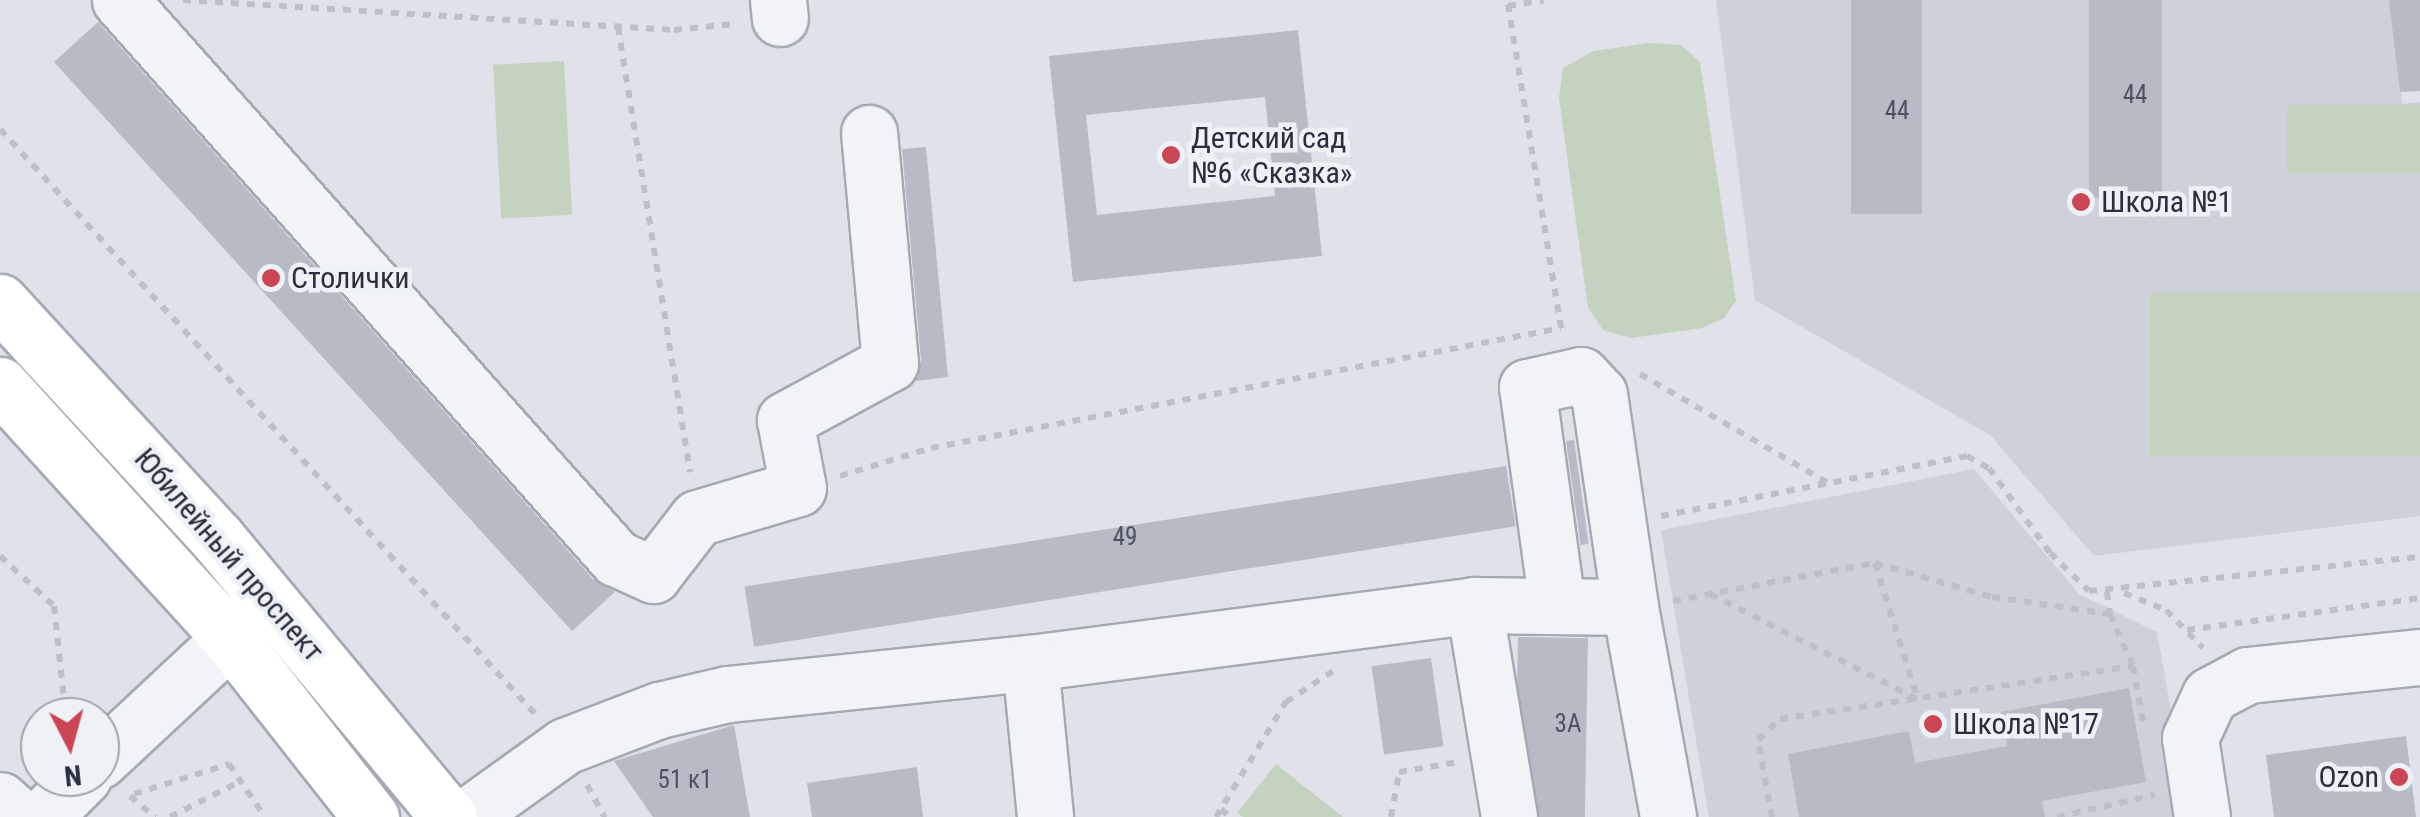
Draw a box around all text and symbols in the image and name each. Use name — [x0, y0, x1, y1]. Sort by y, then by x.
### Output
house number: 44 — [2123, 80, 2147, 110]
house number: 44 — [1885, 96, 1909, 126]
place label: Детский сад №6 «Сказка» — [1191, 120, 1352, 190]
marker: Детский сад №6 «Сказка» — [1160, 144, 1182, 166]
place label: Школа №1 — [2101, 184, 2232, 220]
marker: Школа №1 — [2070, 191, 2092, 213]
place label: Столички — [291, 260, 410, 296]
marker: Столички — [260, 267, 282, 289]
street label: Юбилейный проспект — [127, 441, 331, 669]
house number: 49 — [1113, 522, 1137, 552]
north arrow — [20, 697, 120, 797]
place label: Школа №17 — [1953, 706, 2099, 742]
house number: 3А — [1555, 709, 1581, 739]
marker: Школа №17 — [1922, 713, 1944, 735]
text: N — [63, 758, 83, 793]
place label: Ozon — [2318, 759, 2379, 795]
house number: 51 к1 — [658, 765, 712, 795]
marker: Ozon — [2388, 766, 2410, 788]

